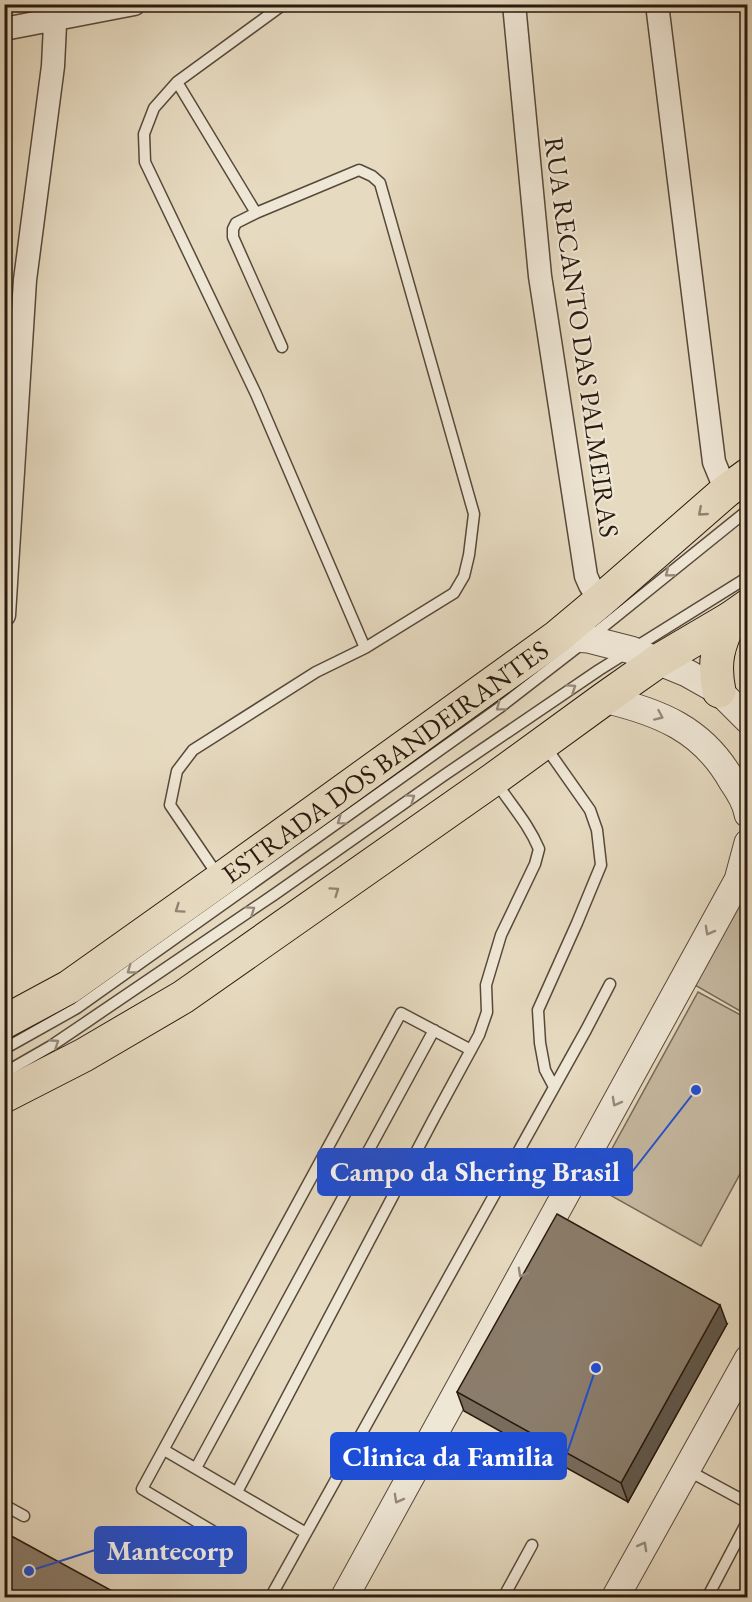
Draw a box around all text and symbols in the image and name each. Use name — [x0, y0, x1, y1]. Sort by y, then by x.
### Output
street label: RUA RECANTO DAS PALMEIRAS — [537, 135, 627, 539]
one-way arrow — [698, 505, 709, 516]
one-way arrow — [665, 565, 676, 576]
street label: ESTRADA DOS BANDEIRANTES — [214, 632, 555, 891]
one-way arrow — [565, 684, 576, 695]
one-way arrow — [496, 700, 507, 711]
one-way arrow — [653, 709, 664, 721]
one-way arrow — [404, 795, 415, 806]
one-way arrow — [337, 814, 348, 825]
one-way arrow — [328, 887, 339, 898]
one-way arrow — [175, 902, 186, 913]
one-way arrow — [245, 906, 256, 917]
one-way arrow — [705, 925, 717, 935]
one-way arrow — [126, 962, 137, 973]
one-way arrow — [48, 1039, 59, 1050]
one-way arrow — [612, 1096, 623, 1106]
callout: Campo da Shering Brasil — [318, 1149, 632, 1195]
text: Campo da Shering Brasil — [330, 1153, 620, 1189]
one-way arrow — [518, 1267, 529, 1277]
callout: Clinica da Familia — [331, 1433, 566, 1479]
text: Clinica da Familia — [343, 1438, 554, 1474]
one-way arrow — [394, 1493, 405, 1503]
callout: Mantecorp — [95, 1527, 246, 1573]
text: Mantecorp — [106, 1532, 234, 1568]
one-way arrow — [636, 1542, 647, 1552]

